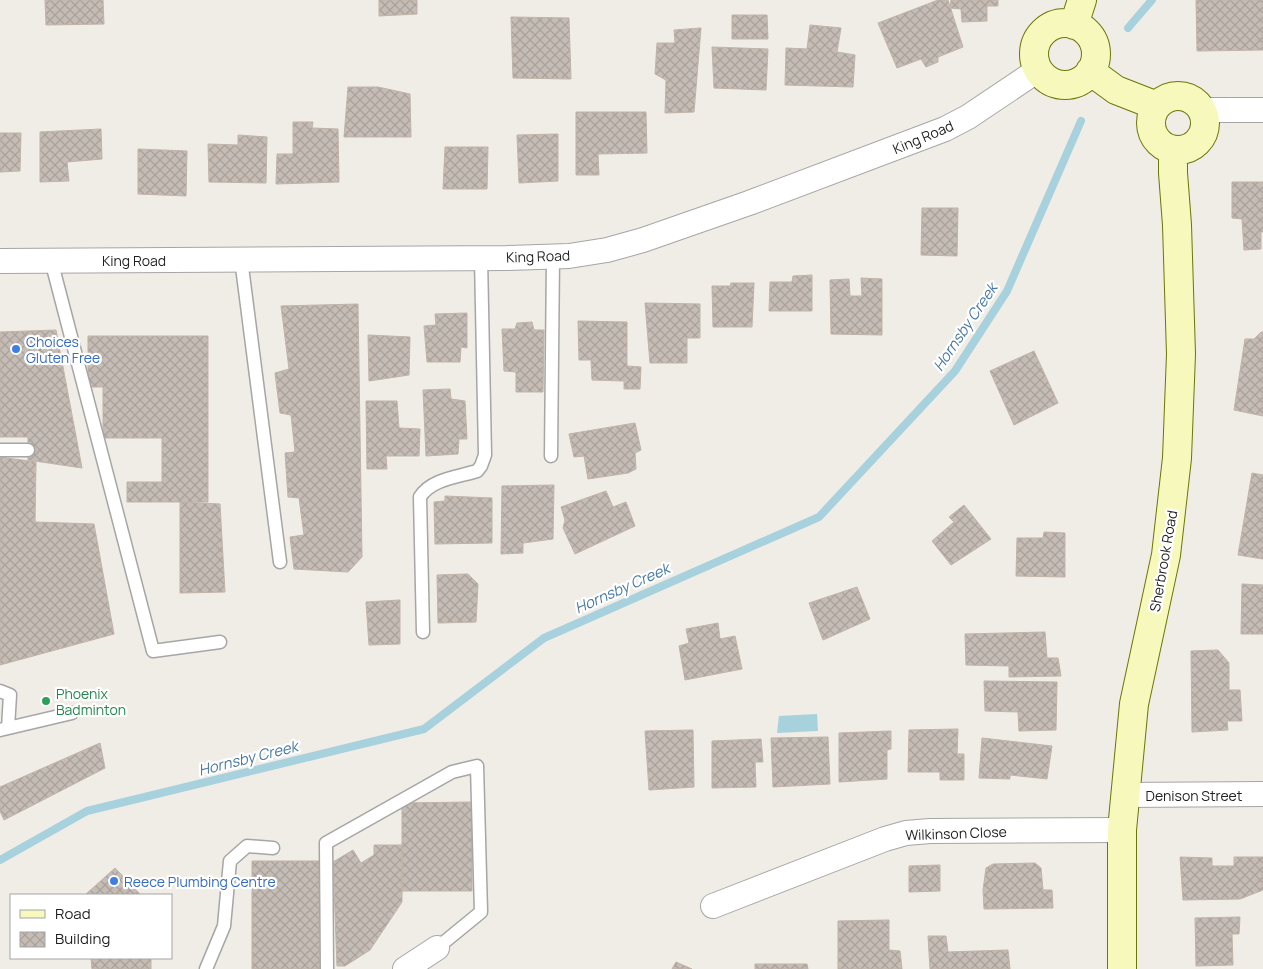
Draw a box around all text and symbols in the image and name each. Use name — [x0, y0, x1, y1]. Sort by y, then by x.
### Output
street label: King Road — [890, 116, 956, 158]
street label: King Road — [506, 245, 570, 267]
street label: King Road — [102, 251, 166, 270]
water label: Hornsby Creek — [928, 277, 1004, 375]
place label: Choices Gluten Free — [26, 332, 100, 367]
marker: Choices Gluten Free — [10, 343, 22, 355]
street label: Sherbrook Road — [1145, 509, 1181, 613]
water label: Hornsby Creek — [571, 557, 675, 618]
place label: Phoenix Badminton — [56, 684, 126, 719]
marker: Phoenix Badminton — [40, 695, 52, 707]
water label: Hornsby Creek — [196, 735, 302, 780]
street label: Denison Street — [1146, 786, 1243, 805]
street label: Wilkinson Close — [905, 822, 1007, 844]
place label: Reece Plumbing Centre — [124, 872, 276, 891]
marker: Reece Plumbing Centre — [108, 875, 120, 887]
legend — [10, 894, 172, 959]
text: Road — [55, 903, 91, 924]
text: Building — [55, 928, 110, 949]

